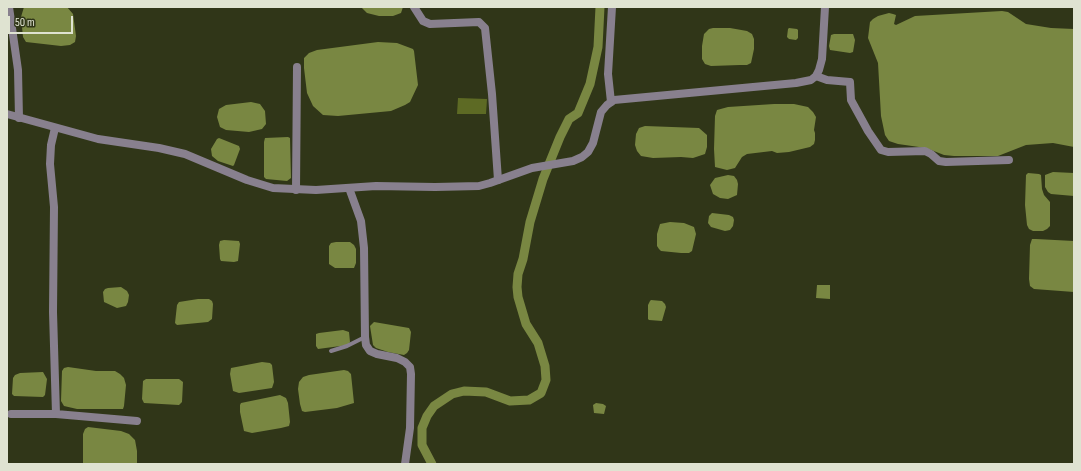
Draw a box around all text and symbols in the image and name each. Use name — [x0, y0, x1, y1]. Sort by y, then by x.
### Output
scale bar — [10, 8, 75, 34]
text: 50 m — [15, 15, 35, 30]

